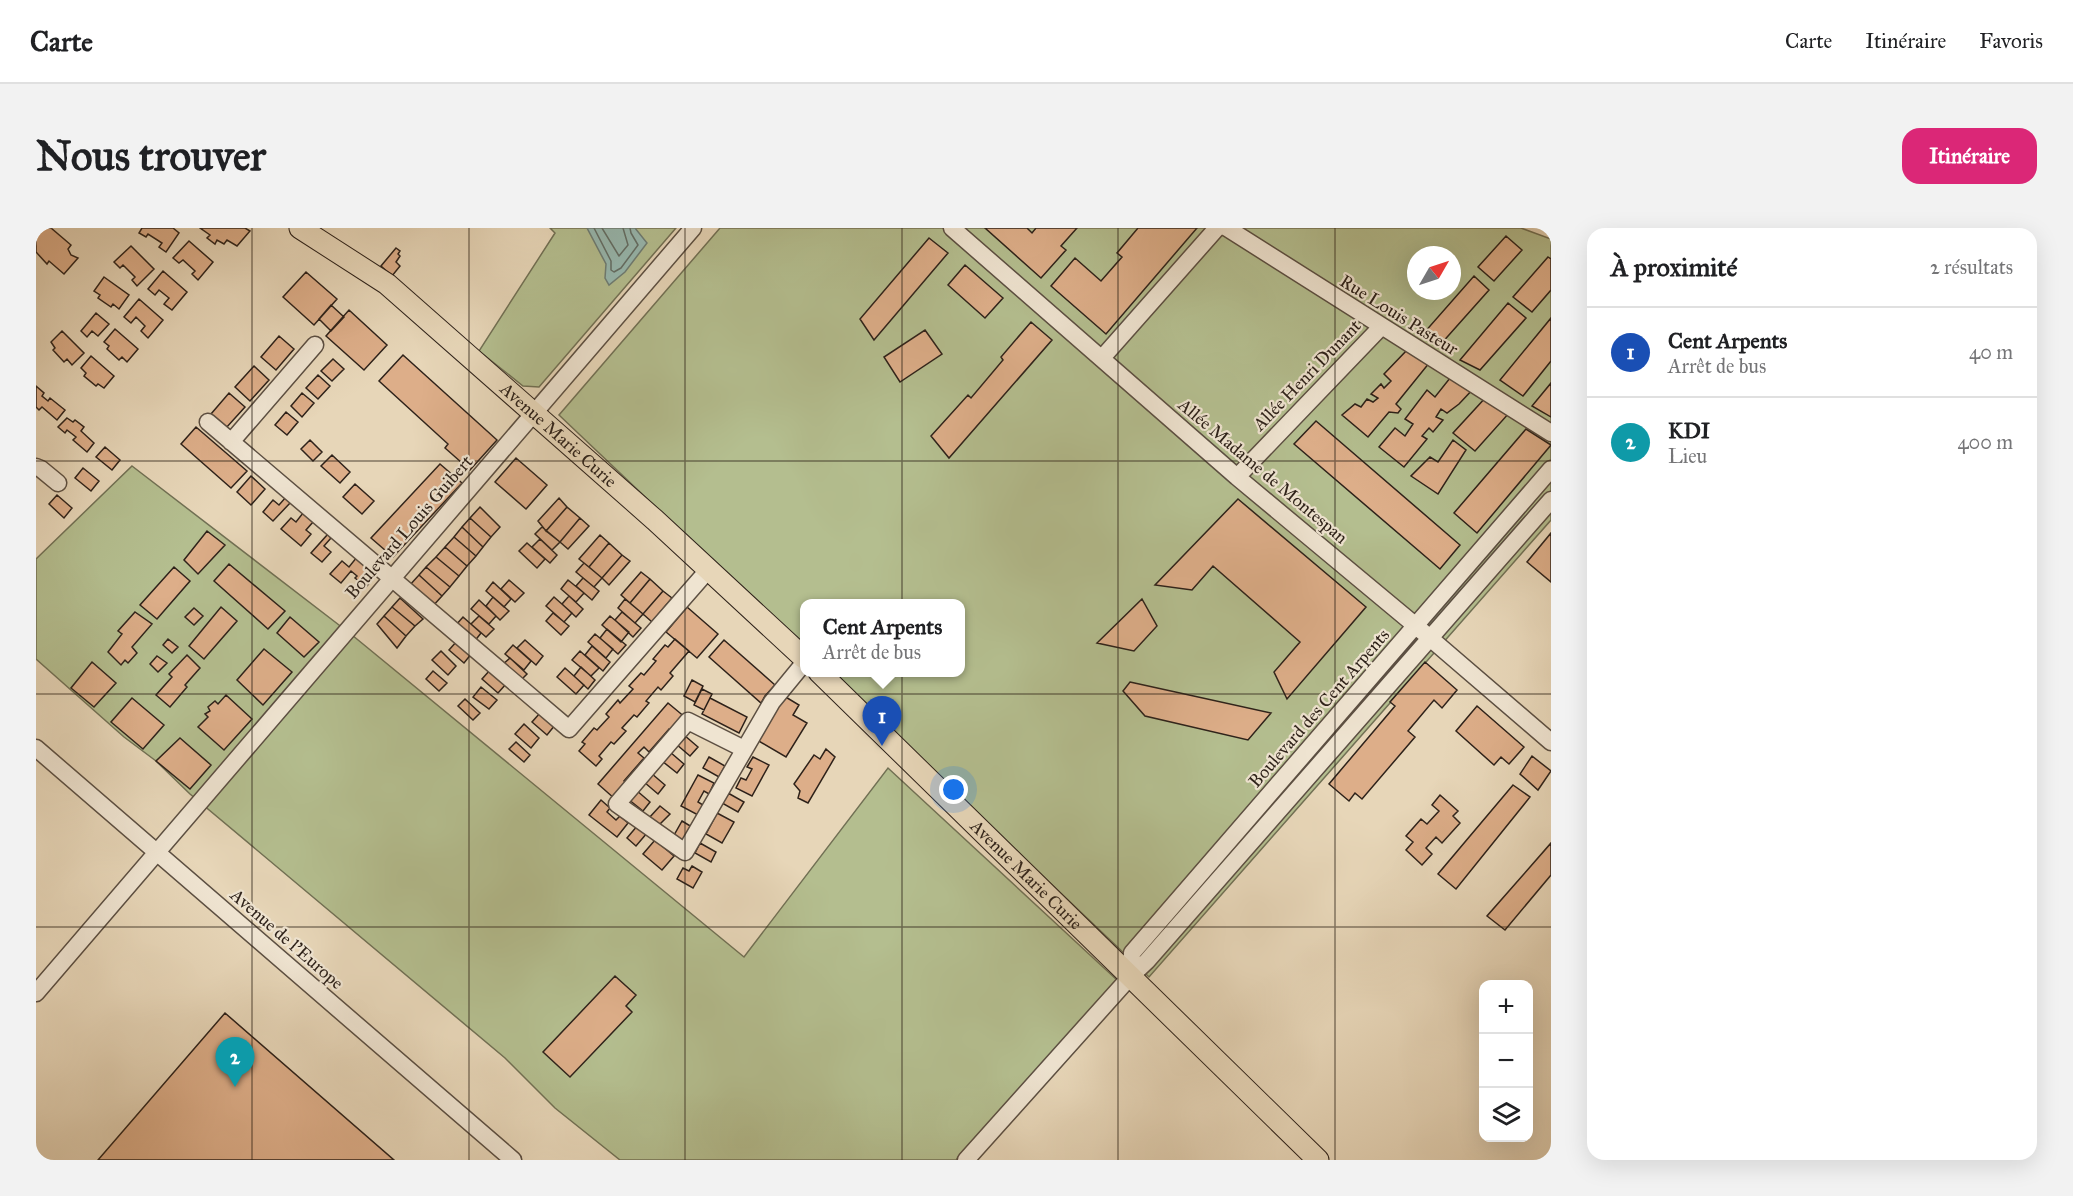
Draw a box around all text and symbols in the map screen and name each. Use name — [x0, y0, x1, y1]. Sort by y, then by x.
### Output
text: Carte — [30, 24, 93, 59]
text: Carte — [1785, 28, 1832, 54]
text: Itinéraire — [1865, 28, 1946, 54]
text: Favoris — [1979, 28, 2043, 54]
button: Itinéraire — [1902, 128, 2037, 184]
text: Nous trouver — [36, 130, 266, 182]
north arrow — [1407, 246, 1461, 300]
text: À proximité — [1611, 251, 1737, 283]
text: 2 résultats — [1930, 255, 2013, 279]
street label: Rue Louis Pasteur — [1336, 270, 1462, 360]
street label: Allée Henri Dunant — [1248, 314, 1366, 436]
text: Cent Arpents — [1668, 327, 1787, 354]
text: 1 — [1627, 340, 1634, 364]
text: 40 m — [1969, 340, 2013, 364]
text: Arrêt de bus — [1668, 354, 1766, 378]
street label: Avenue Marie Curie — [495, 377, 621, 492]
street label: Allée Madame de Montespan — [1173, 393, 1352, 548]
text: KDI — [1668, 417, 1710, 444]
text: 2 — [1626, 430, 1635, 454]
text: 400 m — [1957, 430, 2013, 454]
text: Lieu — [1668, 444, 1707, 468]
street label: Boulevard Louis Guibert — [341, 450, 478, 603]
popup — [800, 599, 965, 677]
text: Cent Arpents — [823, 613, 942, 640]
street label: Boulevard des Cent Arpents — [1244, 624, 1394, 792]
text: Arrêt de bus — [823, 640, 921, 664]
pin: 1 — [862, 696, 902, 746]
your location — [939, 775, 968, 804]
street label: Avenue Marie Curie — [965, 814, 1087, 934]
street label: Avenue de l'Europe — [225, 883, 348, 994]
map controls — [1479, 980, 1533, 1142]
button: + — [1479, 980, 1533, 1034]
button: − — [1479, 1034, 1533, 1088]
pin: 2 — [216, 1038, 254, 1087]
button: layers — [1479, 1088, 1533, 1142]

